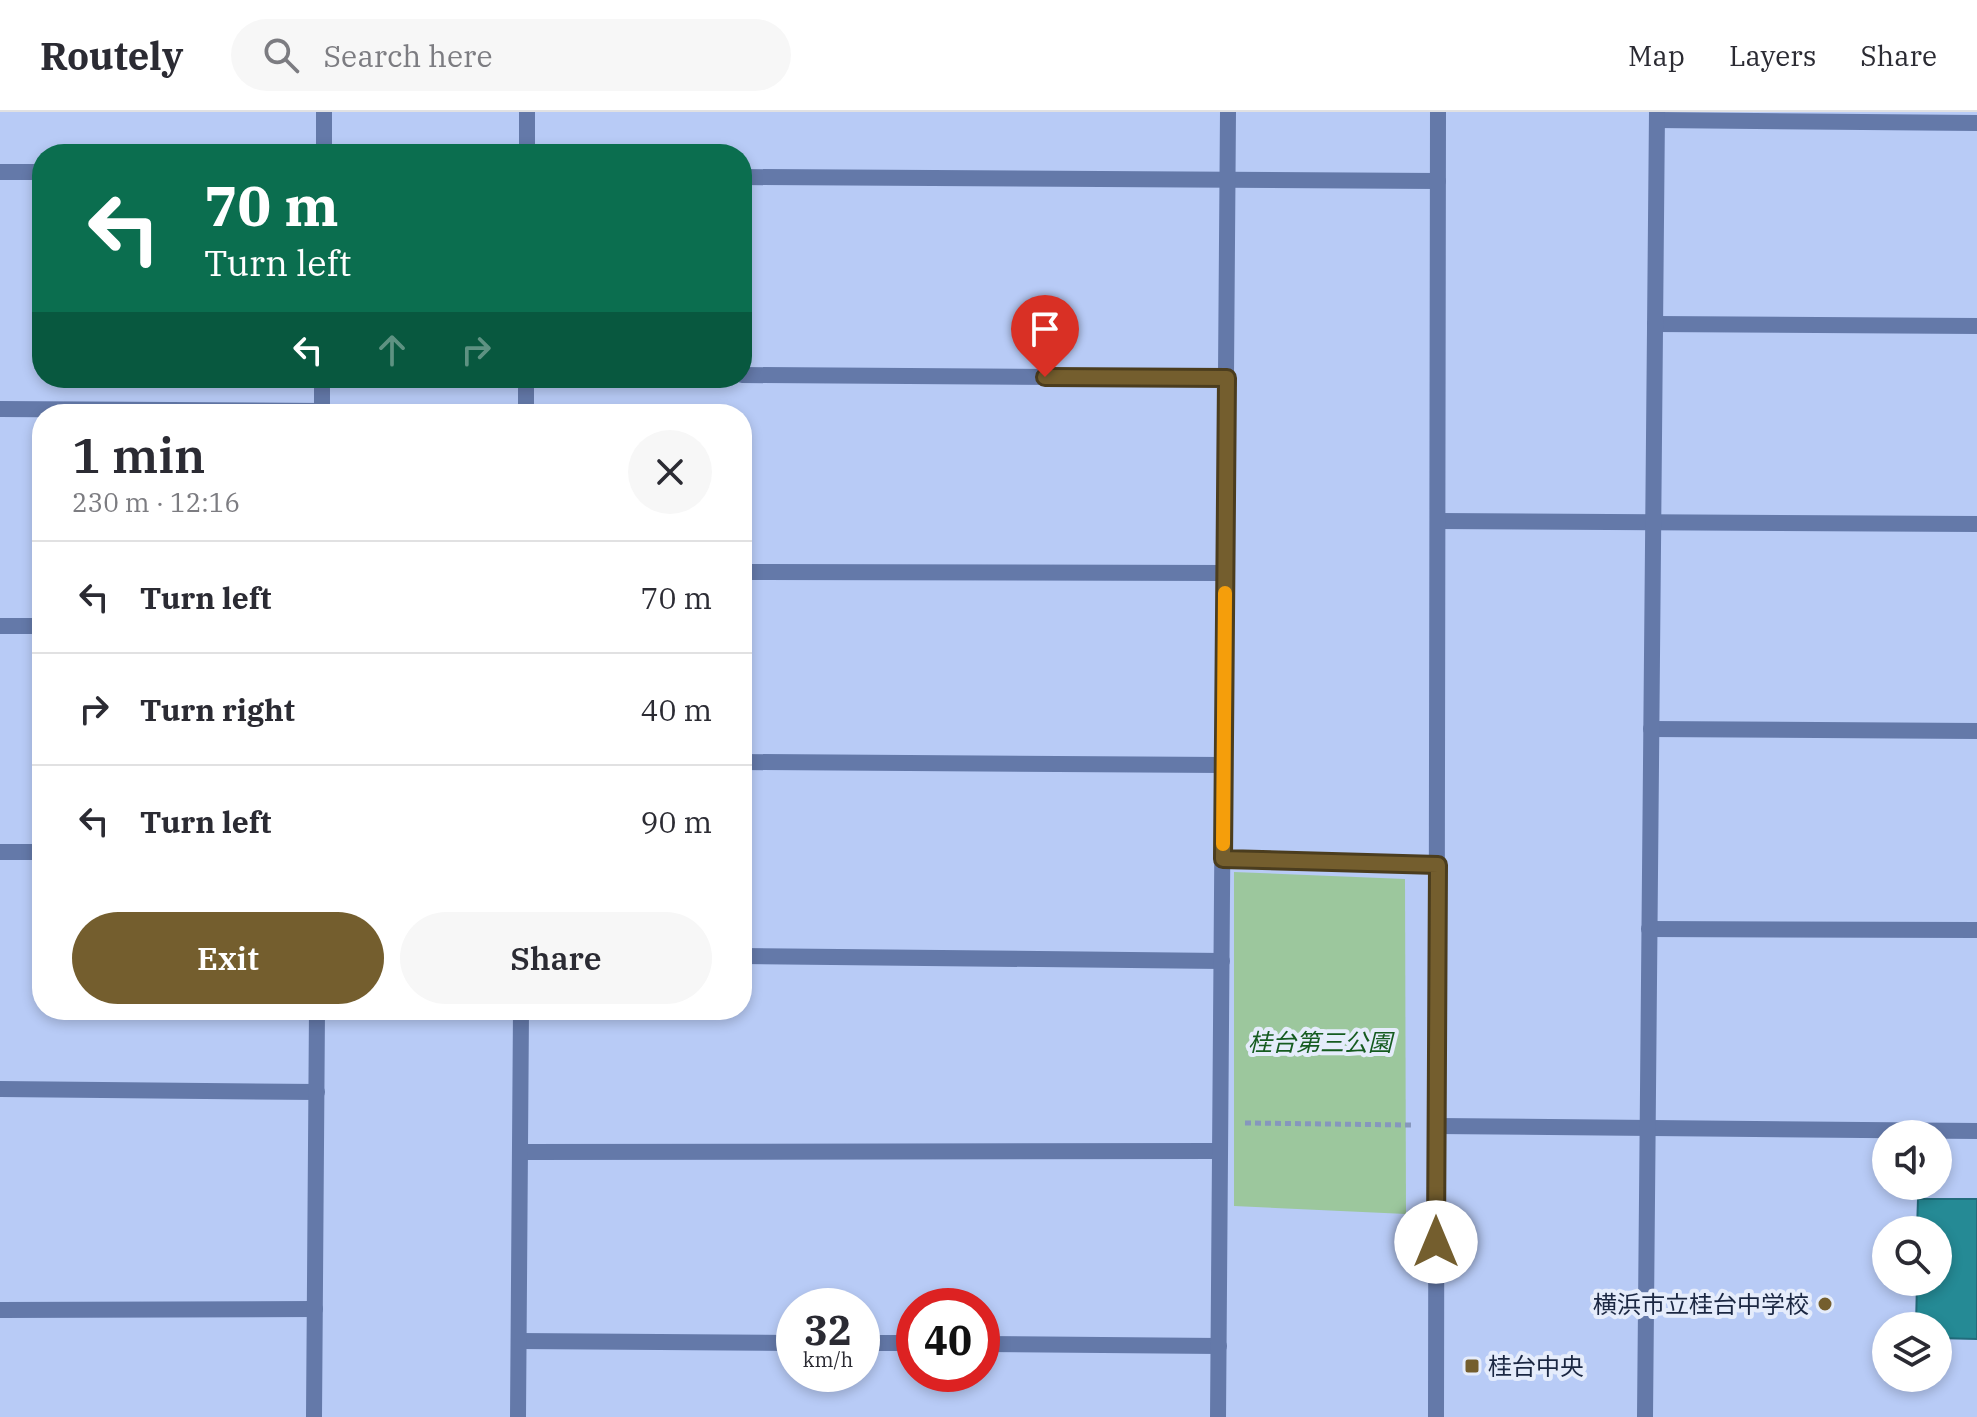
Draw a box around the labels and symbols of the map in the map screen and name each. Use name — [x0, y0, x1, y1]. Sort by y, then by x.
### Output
pin — [1011, 295, 1079, 377]
park label: 桂台第三公園 — [1248, 1026, 1395, 1058]
position arrow — [1394, 1200, 1478, 1284]
speed limit sign: 40 — [896, 1288, 1000, 1392]
place label: 横浜市立桂台中学校 — [1593, 1288, 1809, 1320]
marker: 横浜市立桂台中学校 — [1816, 1295, 1834, 1313]
place label: 桂台中央 — [1488, 1350, 1584, 1382]
marker: 桂台中央 — [1463, 1357, 1481, 1375]

